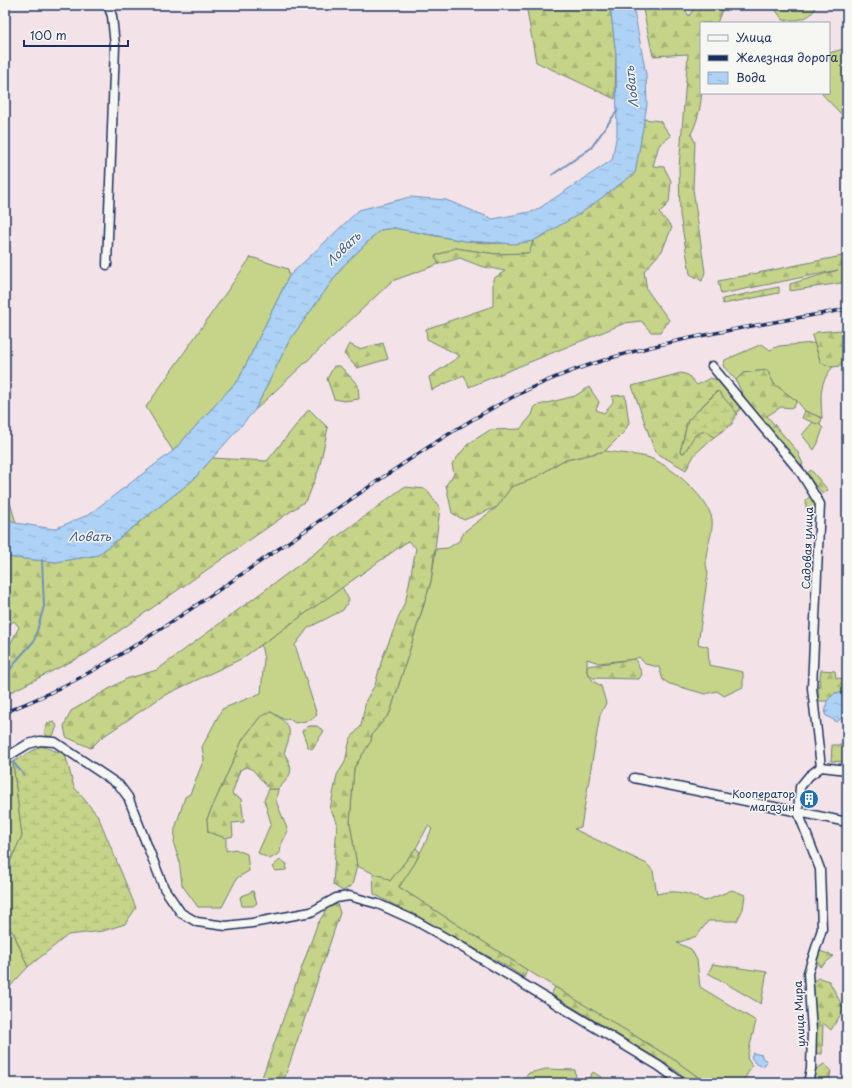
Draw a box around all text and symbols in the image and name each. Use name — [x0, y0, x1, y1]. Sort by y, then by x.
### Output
scale bar — [24, 22, 128, 48]
legend — [700, 22, 830, 94]
text: 100 m — [30, 26, 67, 44]
text: Улица — [736, 28, 772, 46]
text: Железная дорога — [736, 48, 839, 66]
water label: Ловать — [620, 64, 642, 109]
text: Вода — [736, 68, 766, 86]
water label: Ловать — [322, 226, 365, 269]
street label: Садовая улица — [797, 506, 817, 590]
water label: Ловать — [69, 527, 112, 545]
place label: Кооператор магазин — [732, 785, 795, 815]
building icon: Кооператор магазин — [798, 788, 820, 810]
street label: улица Мира — [789, 980, 809, 1048]

